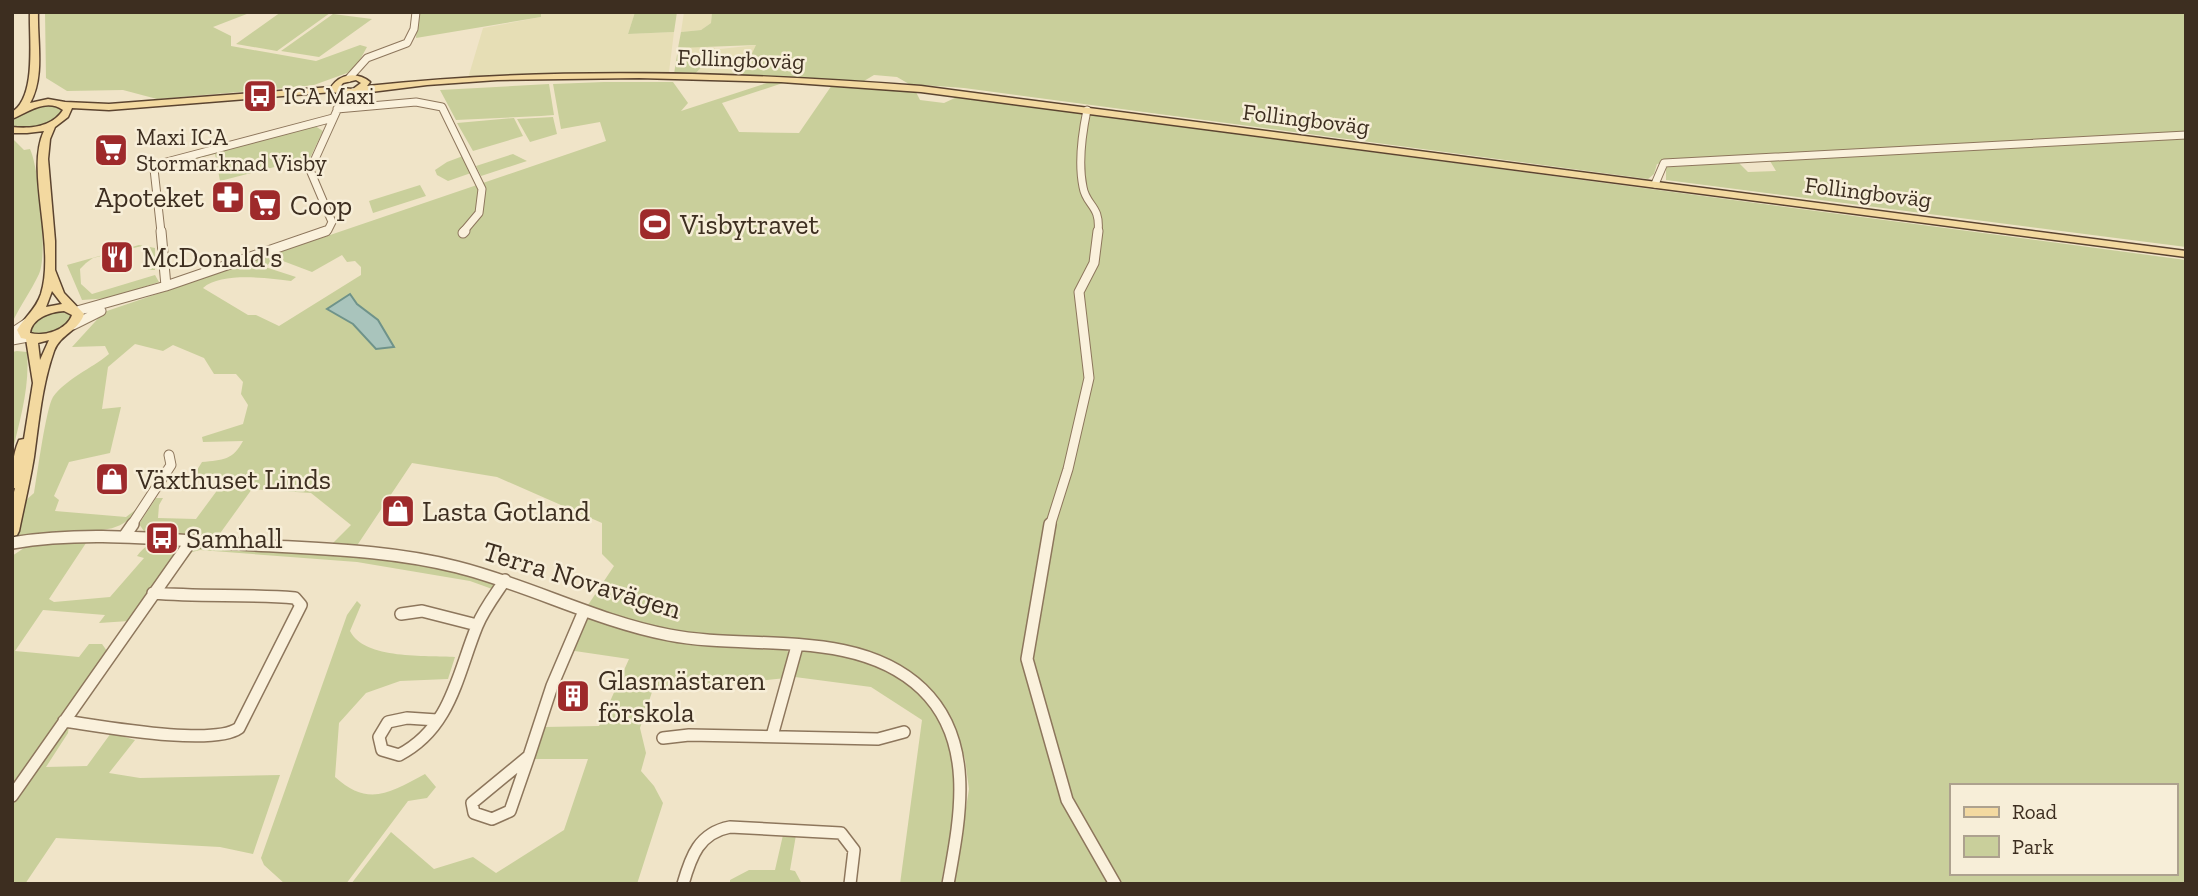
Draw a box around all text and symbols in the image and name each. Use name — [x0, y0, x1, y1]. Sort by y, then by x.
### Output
street label: Follingboväg — [677, 43, 806, 75]
bus stop icon: ICA Maxi — [241, 77, 279, 115]
place label: ICA Maxi — [284, 82, 375, 110]
street label: Follingboväg — [1241, 97, 1372, 141]
place label: Maxi ICA Stormarknad Visby — [136, 123, 327, 177]
supermarket icon: Maxi ICA Stormarknad Visby — [92, 131, 130, 169]
street label: Follingboväg — [1803, 170, 1934, 214]
pharmacy icon: Apoteket — [209, 178, 247, 216]
place label: Apoteket — [95, 181, 205, 214]
supermarket icon: Coop — [246, 186, 284, 224]
place label: Coop — [290, 189, 352, 222]
sports icon: Visbytravet — [636, 205, 674, 243]
place label: Visbytravet — [679, 208, 819, 241]
restaurant icon: McDonald's — [98, 238, 136, 276]
place label: McDonald's — [142, 241, 282, 274]
shop icon: Växthuset Linds — [93, 460, 131, 498]
place label: Växthuset Linds — [135, 463, 331, 496]
shop icon: Lasta Gotland — [379, 492, 417, 530]
place label: Lasta Gotland — [422, 495, 590, 528]
bus stop icon: Samhall — [143, 519, 181, 557]
place label: Samhall — [186, 522, 283, 555]
street label: Terra Novavägen — [479, 534, 685, 626]
place label: Glasmästaren förskola — [598, 664, 765, 729]
building icon: Glasmästaren förskola — [554, 677, 592, 715]
legend — [1950, 784, 2177, 875]
text: Road — [2012, 799, 2058, 824]
text: Park — [2012, 834, 2054, 859]

